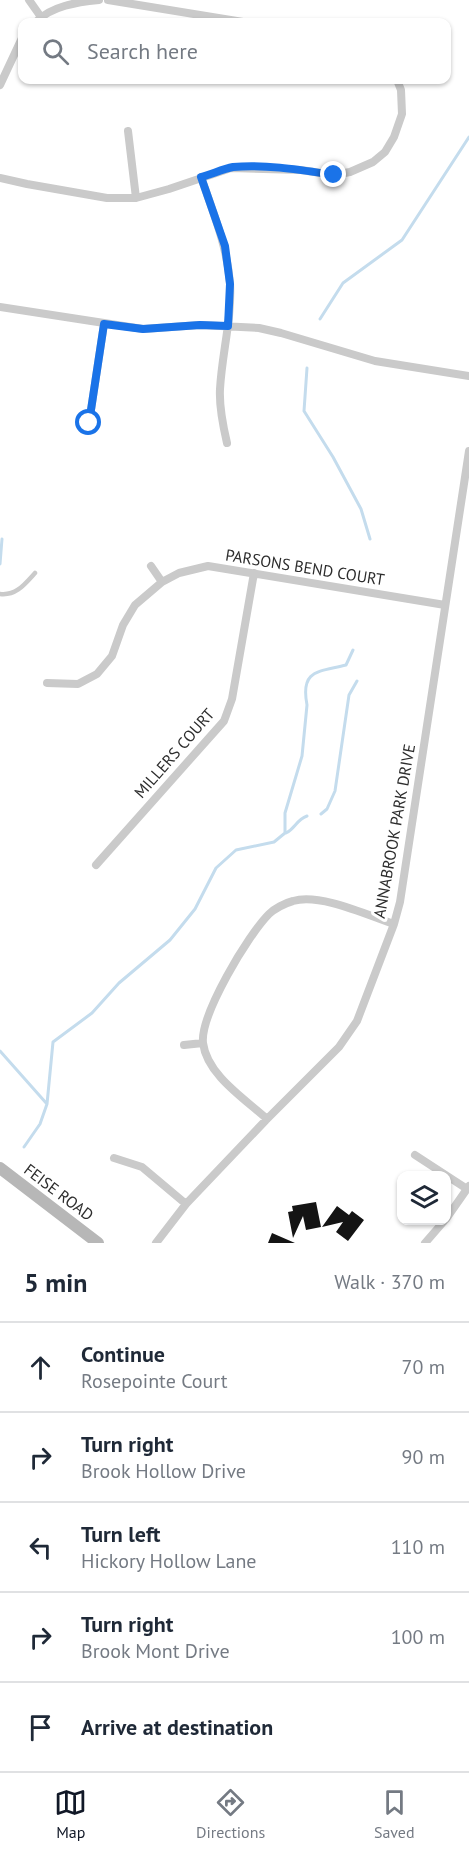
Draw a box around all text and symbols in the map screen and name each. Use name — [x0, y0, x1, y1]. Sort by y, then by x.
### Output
search box — [18, 18, 451, 84]
icon: search — [39, 35, 72, 68]
text: Search here — [87, 37, 198, 65]
route end — [320, 161, 346, 187]
route start — [75, 409, 101, 435]
street label: PARSONS BEND COURT — [224, 545, 386, 589]
street label: MILLERS COURT — [130, 704, 218, 802]
street label: ANNABROOK PARK DRIVE — [369, 742, 419, 920]
street label: FEISE ROAD — [20, 1159, 98, 1225]
map controls — [397, 1171, 451, 1225]
button: layers — [397, 1171, 451, 1225]
text: 5 min — [24, 1266, 87, 1299]
text: Walk · 370 m — [334, 1269, 445, 1295]
text: Continue — [81, 1340, 165, 1368]
icon: ahead — [24, 1351, 57, 1384]
text: 70 m — [402, 1354, 445, 1380]
text: Rosepointe Court — [81, 1368, 228, 1394]
text: Turn right — [81, 1430, 173, 1458]
icon: right — [24, 1441, 57, 1474]
text: 90 m — [402, 1444, 445, 1470]
text: Brook Hollow Drive — [81, 1458, 246, 1484]
text: Turn left — [81, 1520, 161, 1548]
icon: left — [24, 1531, 57, 1564]
text: 110 m — [391, 1534, 445, 1560]
text: Hickory Hollow Lane — [81, 1548, 256, 1574]
text: Turn right — [81, 1610, 173, 1638]
icon: right — [24, 1621, 57, 1654]
text: 100 m — [391, 1624, 445, 1650]
text: Brook Mont Drive — [81, 1638, 230, 1664]
icon: arrive — [24, 1711, 57, 1744]
text: Arrive at destination — [81, 1713, 273, 1741]
tab: Map — [54, 1786, 87, 1842]
tab: Directions — [196, 1786, 265, 1842]
tab: Saved — [374, 1786, 415, 1842]

